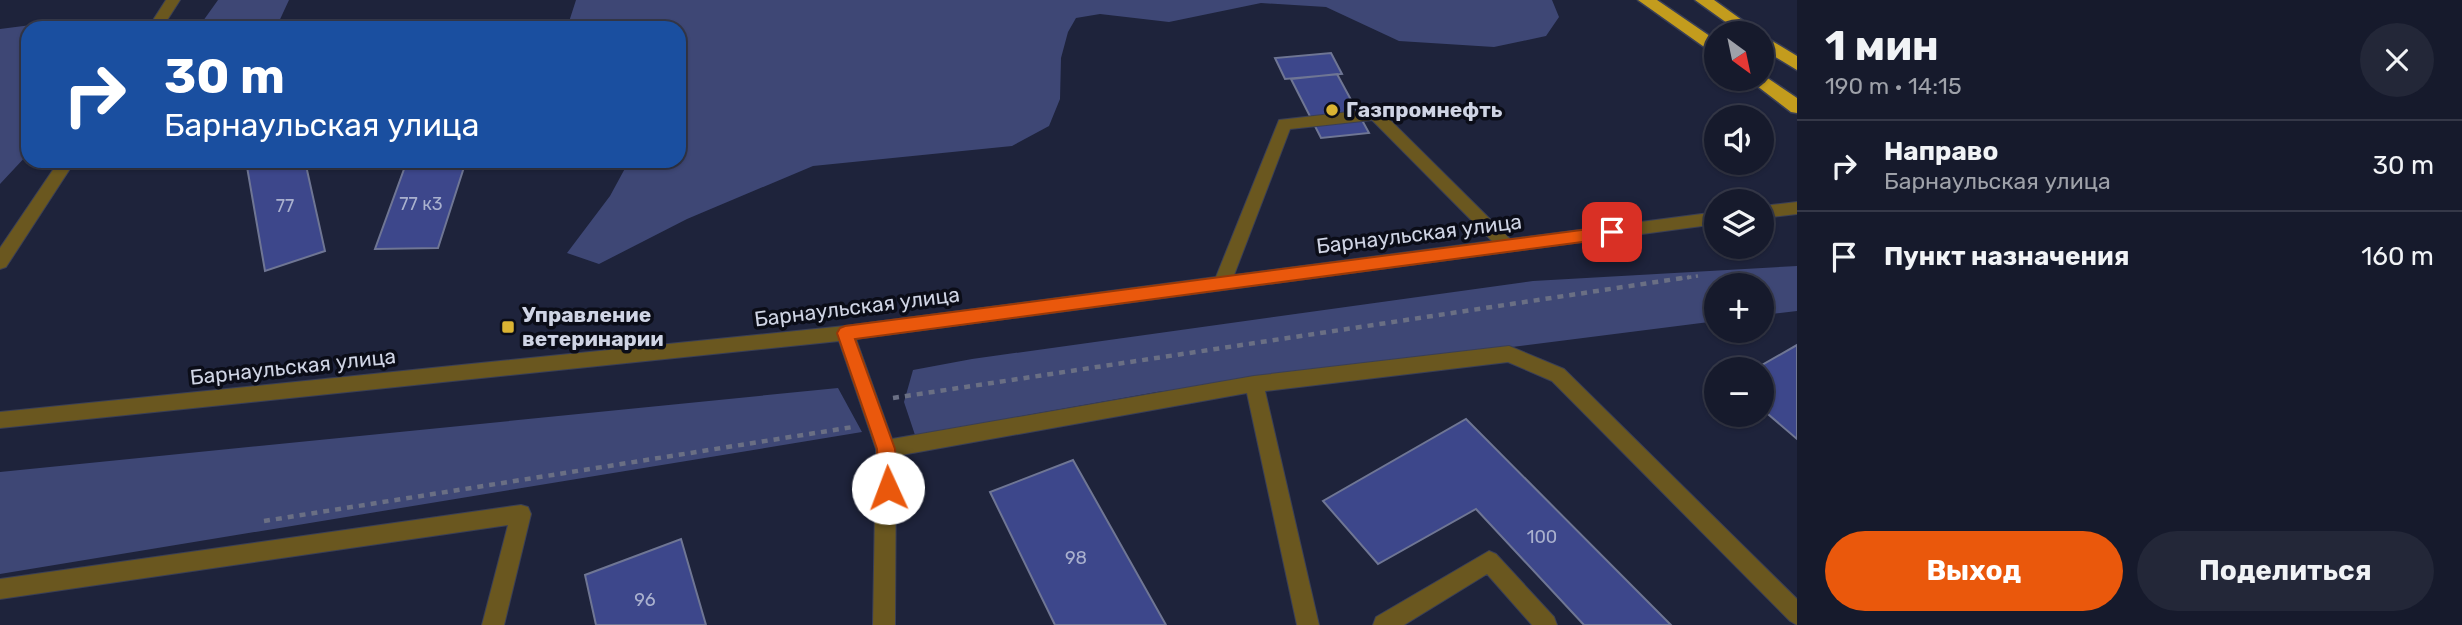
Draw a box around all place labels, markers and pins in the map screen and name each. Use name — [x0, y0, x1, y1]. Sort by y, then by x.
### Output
place label: Газпромнефть — [1346, 97, 1503, 122]
marker: Газпромнефть — [1324, 102, 1340, 118]
pin — [1582, 202, 1642, 262]
place label: Управление ветеринарии — [522, 302, 664, 351]
marker: Управление ветеринарии — [500, 319, 516, 335]

